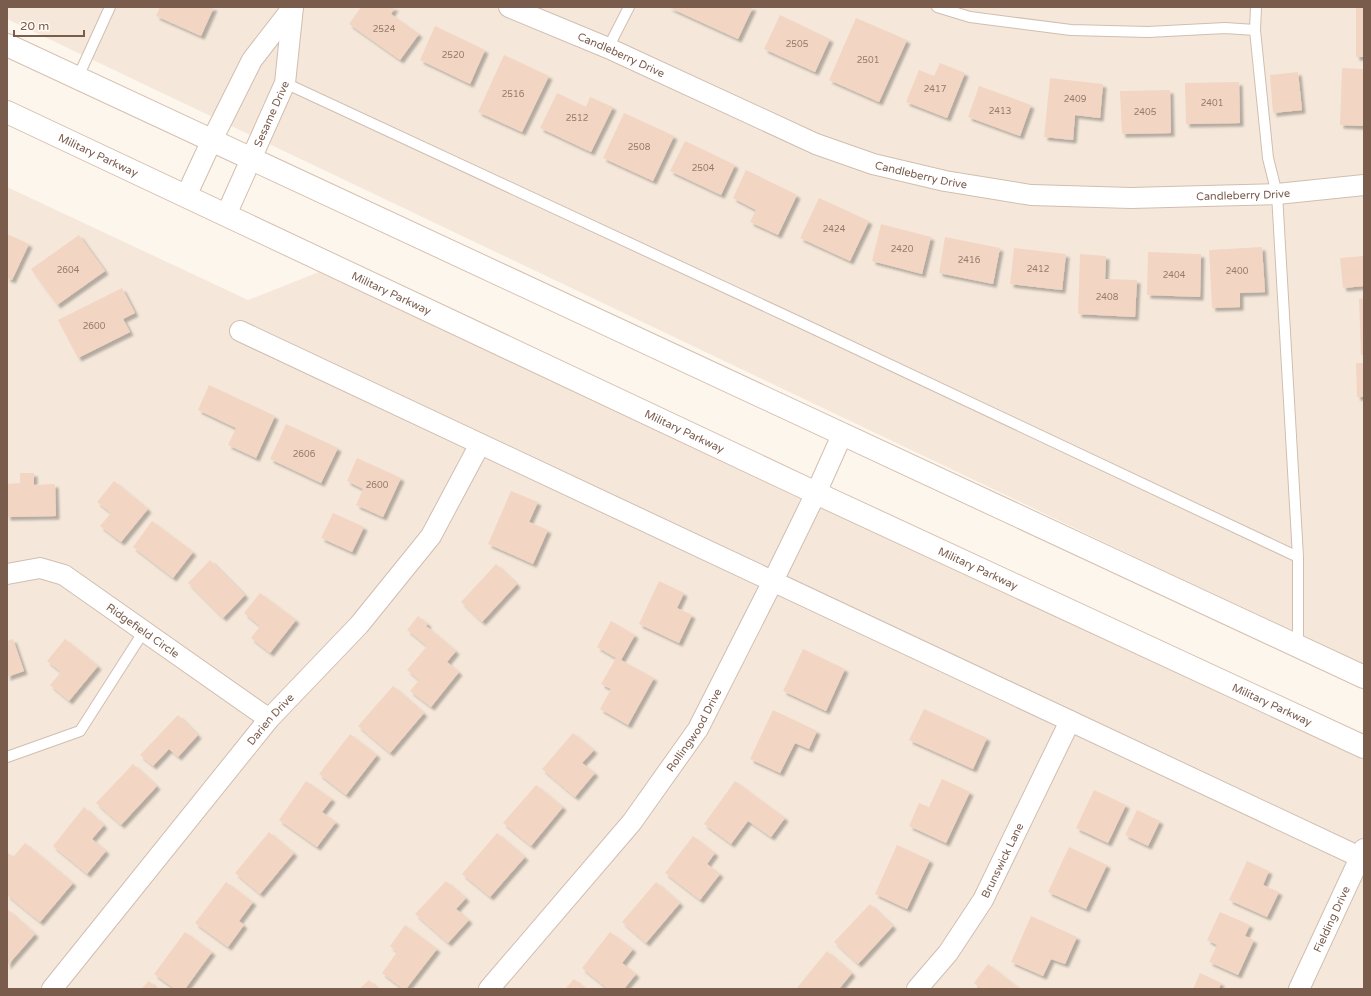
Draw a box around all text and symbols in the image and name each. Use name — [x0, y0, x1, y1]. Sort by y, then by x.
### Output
scale bar — [14, 12, 84, 38]
text: 20 m — [20, 19, 49, 33]
house number: 2524 — [373, 24, 396, 35]
street label: Candleberry Drive — [576, 30, 667, 80]
house number: 2505 — [786, 39, 809, 50]
house number: 2520 — [442, 50, 465, 61]
house number: 2501 — [857, 55, 879, 66]
street label: Sesame Drive — [251, 79, 292, 149]
house number: 2417 — [924, 84, 947, 95]
house number: 2516 — [502, 89, 525, 100]
house number: 2409 — [1064, 94, 1087, 105]
house number: 2401 — [1201, 98, 1223, 109]
house number: 2413 — [989, 106, 1011, 117]
house number: 2405 — [1134, 107, 1157, 118]
house number: 2512 — [566, 113, 588, 124]
street label: Military Parkway — [56, 131, 140, 180]
house number: 2508 — [628, 142, 651, 153]
street label: Candleberry Drive — [874, 159, 968, 192]
house number: 2504 — [692, 163, 715, 174]
street label: Candleberry Drive — [1196, 187, 1291, 203]
house number: 2424 — [823, 224, 846, 235]
house number: 2420 — [891, 244, 914, 255]
house number: 2416 — [958, 255, 981, 266]
house number: 2412 — [1027, 264, 1049, 275]
house number: 2604 — [57, 265, 80, 276]
house number: 2400 — [1226, 266, 1249, 277]
street label: Military Parkway — [349, 269, 433, 318]
house number: 2404 — [1163, 270, 1186, 281]
house number: 2408 — [1096, 292, 1119, 303]
house number: 2600 — [83, 321, 106, 332]
street label: Military Parkway — [643, 407, 726, 456]
house number: 2606 — [293, 449, 316, 460]
house number: 2600 — [366, 480, 389, 491]
street label: Military Parkway — [936, 545, 1020, 593]
street label: Ridgefield Circle — [104, 601, 182, 661]
street label: Military Parkway — [1230, 681, 1314, 729]
street label: Rollingwood Drive — [664, 686, 725, 774]
street label: Darien Drive — [245, 691, 297, 748]
street label: Brunswick Lane — [979, 821, 1026, 900]
street label: Fielding Drive — [1311, 884, 1353, 955]

